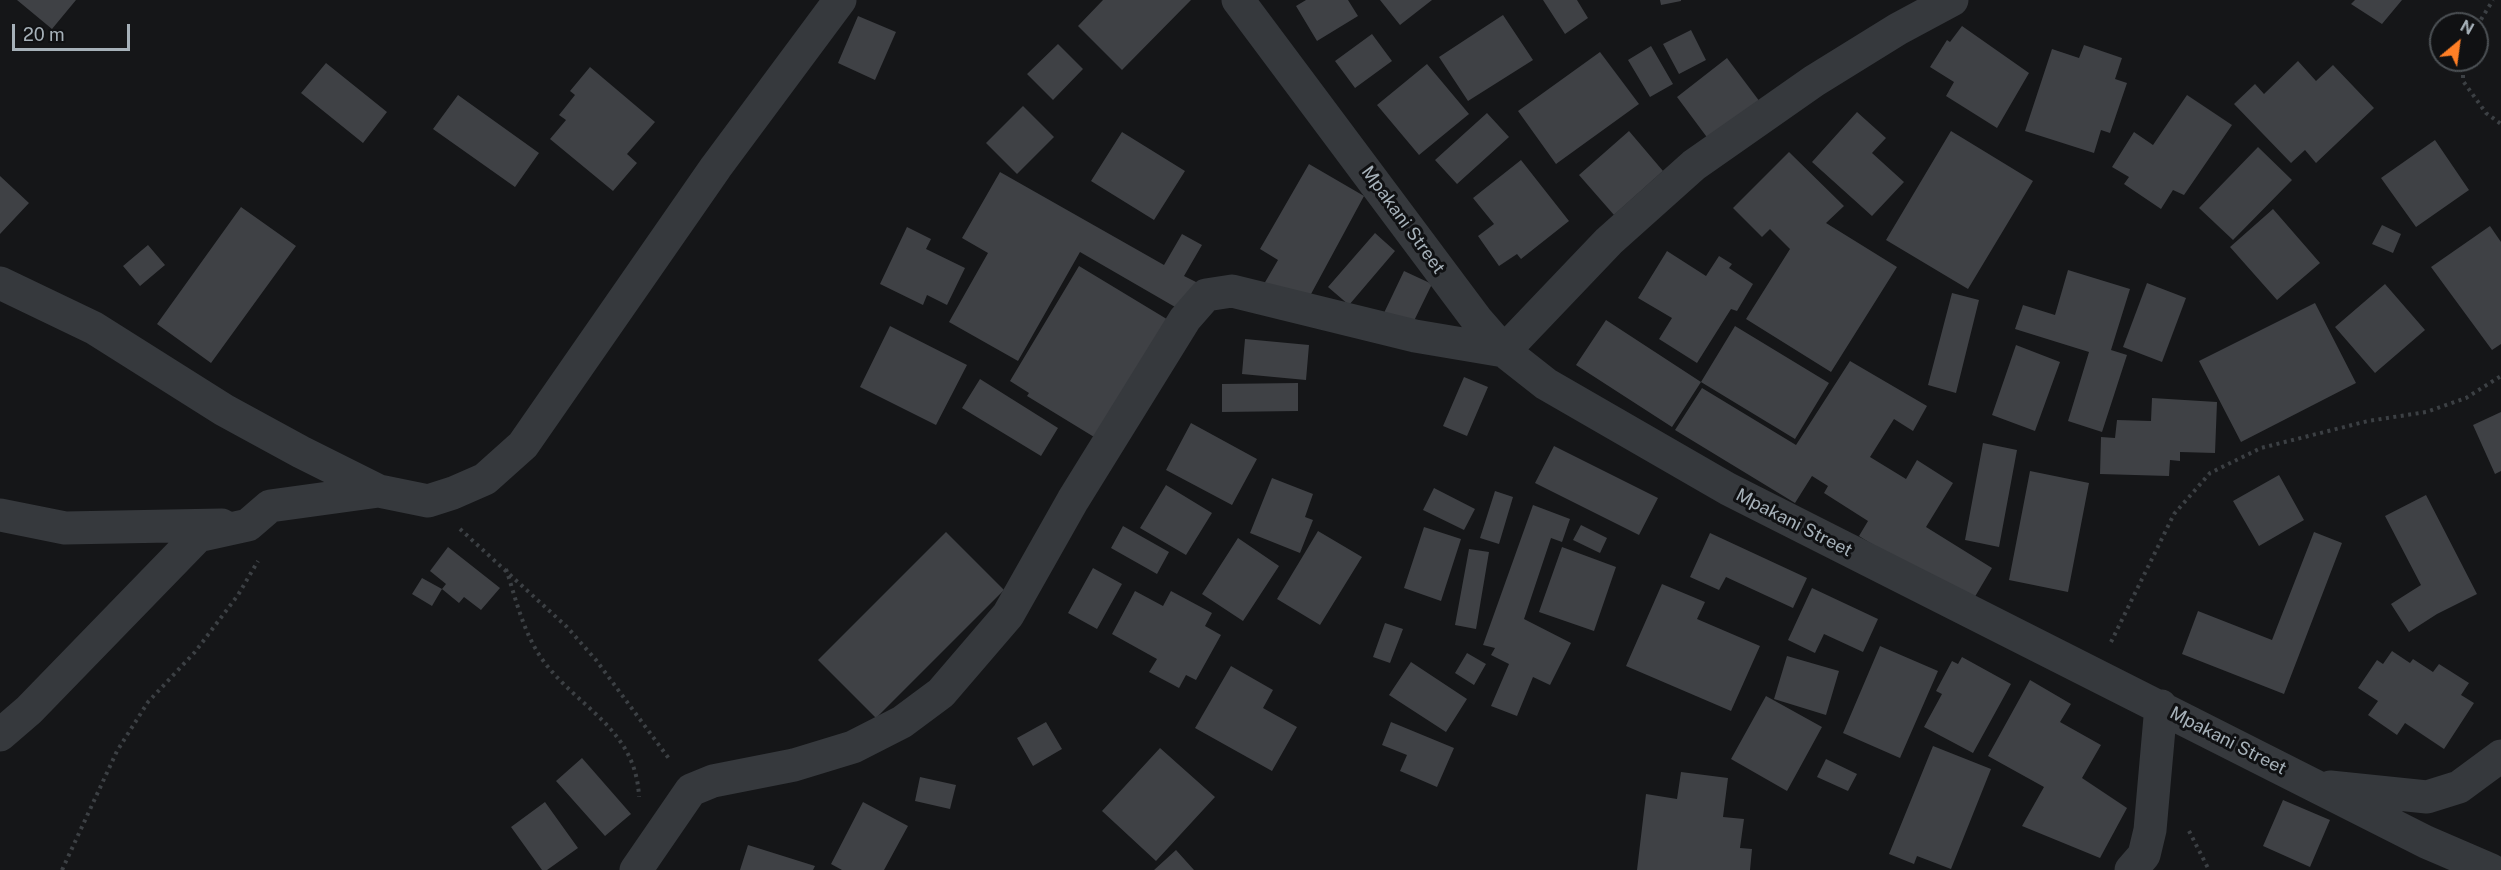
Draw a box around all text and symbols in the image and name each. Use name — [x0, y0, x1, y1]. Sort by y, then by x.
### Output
scale bar — [15, 12, 134, 50]
north arrow — [2429, 12, 2489, 72]
text: N — [2457, 16, 2477, 39]
text: 20 m — [23, 24, 65, 45]
street label: Mpakani Street — [1357, 162, 1449, 278]
street label: Mpakani Street — [1732, 484, 1856, 562]
street label: Mpakani Street — [2166, 702, 2290, 780]

